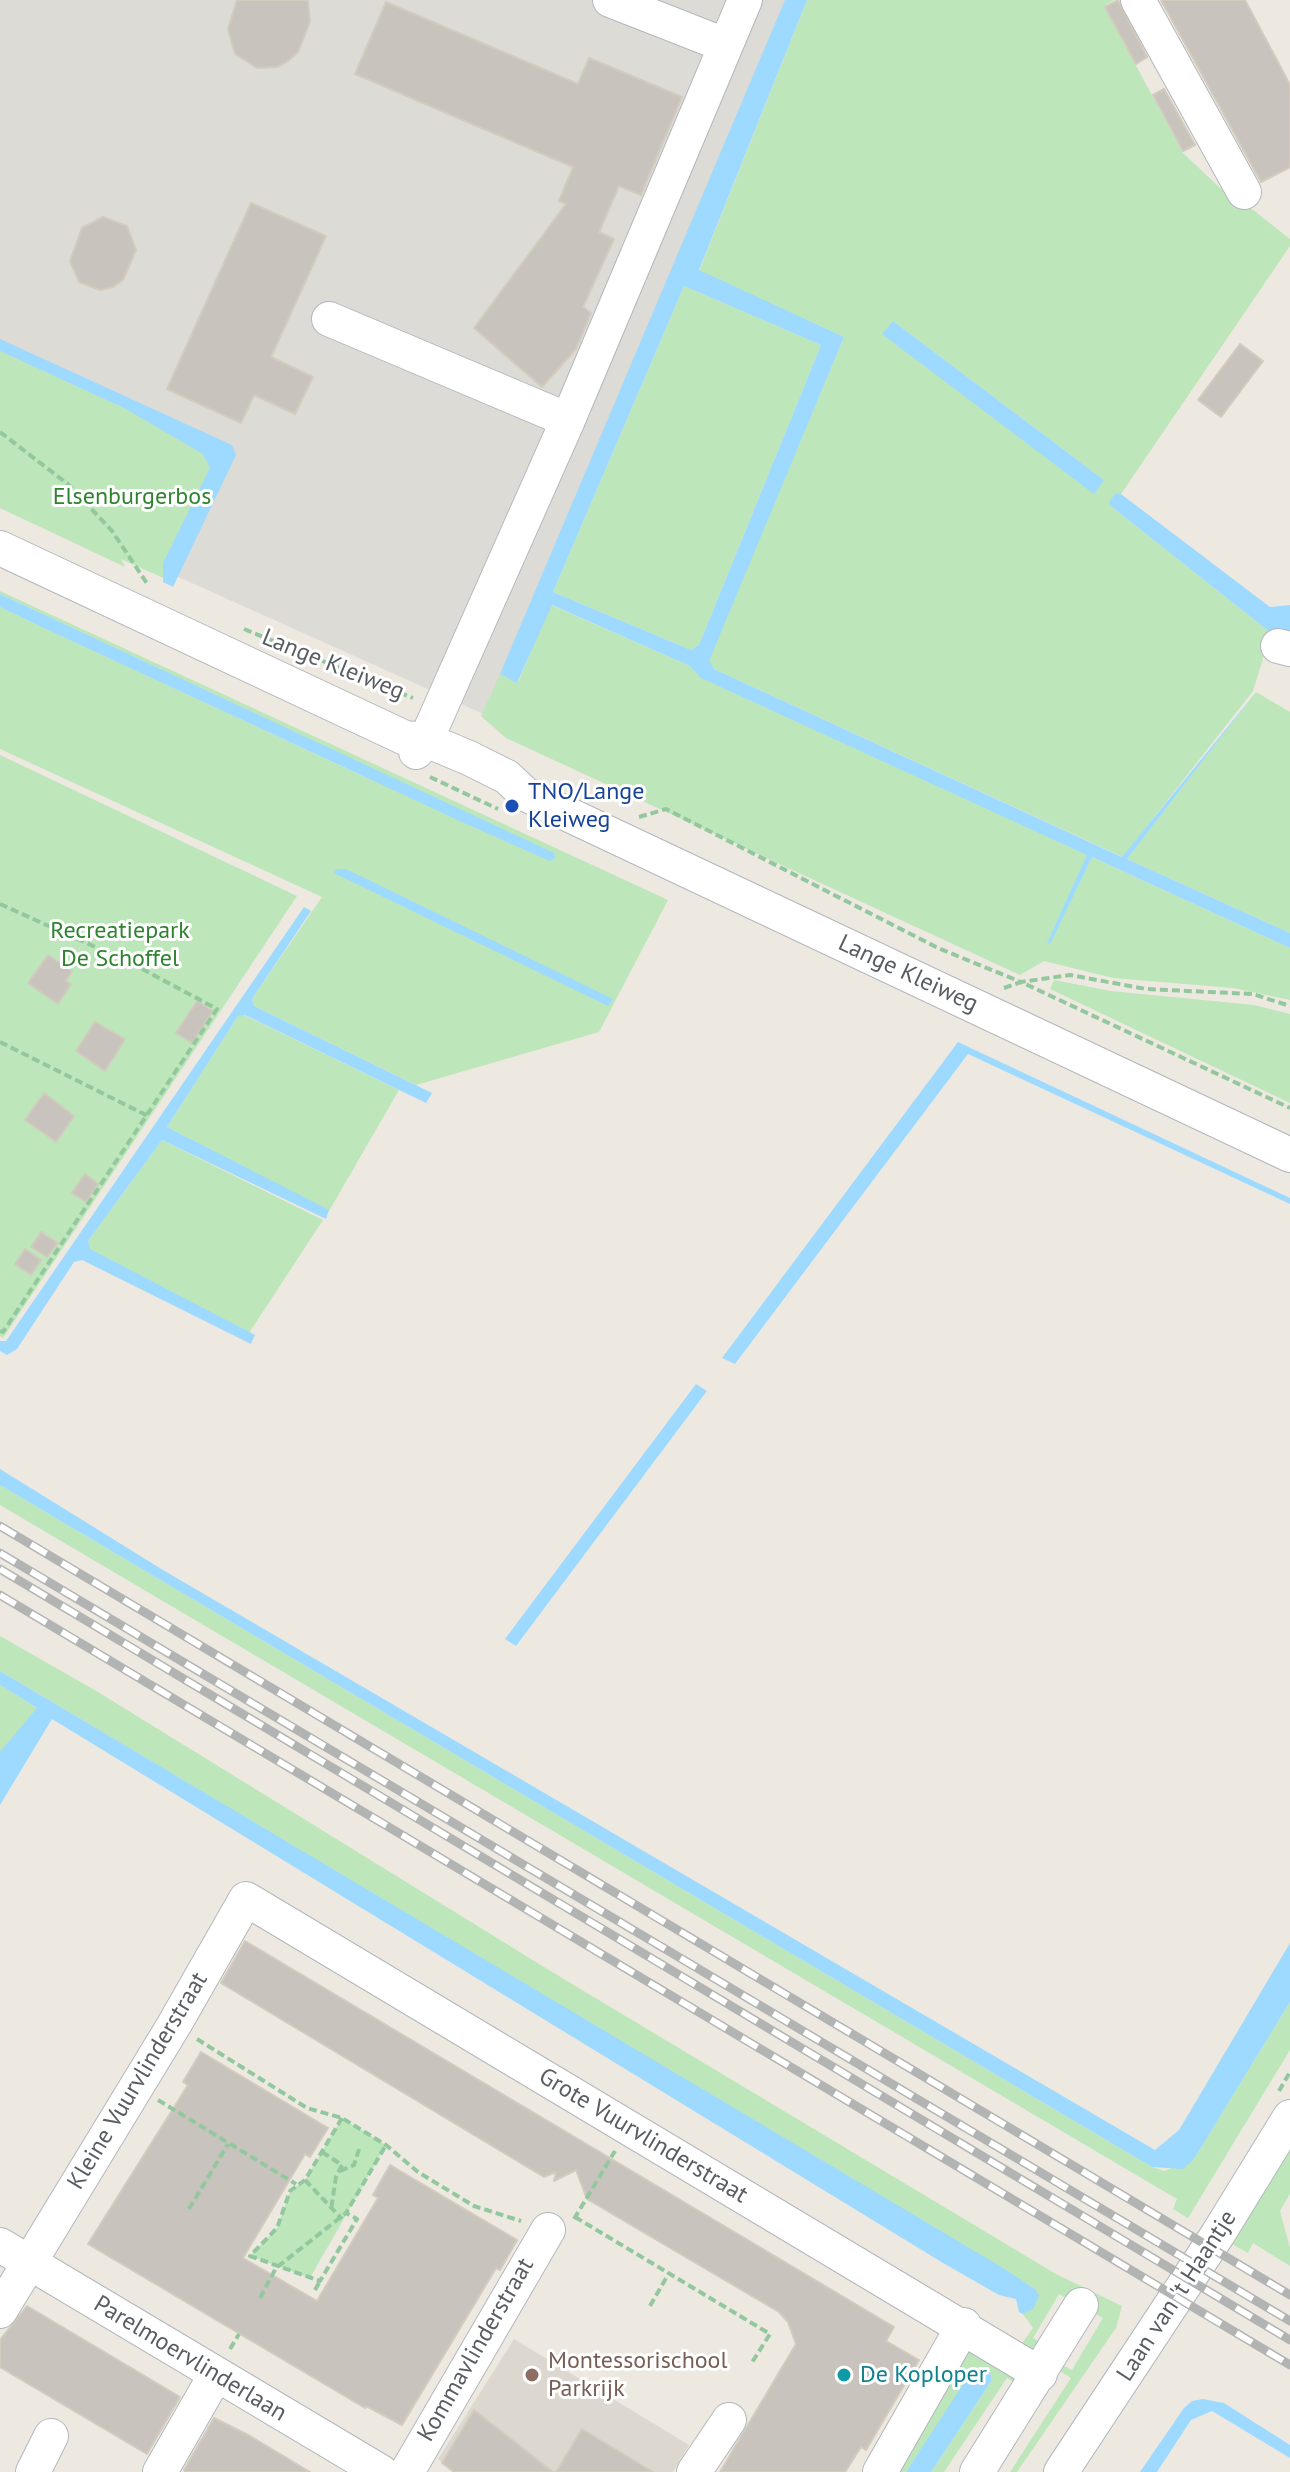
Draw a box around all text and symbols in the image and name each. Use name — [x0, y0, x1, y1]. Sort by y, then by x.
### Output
park label: Elsenburgerbos — [53, 483, 211, 511]
street label: Lange Kleiweg — [258, 623, 408, 707]
place label: TNO/Lange Kleiweg — [528, 778, 644, 834]
marker: TNO/Lange Kleiweg — [503, 797, 521, 815]
park label: Recreatiepark De Schoffel — [50, 917, 190, 973]
street label: Lange Kleiweg — [834, 929, 982, 1019]
street label: Kleine Vuurvlinderstraat — [62, 1967, 214, 2195]
street label: Grote Vuurvlinderstraat — [533, 2062, 753, 2210]
street label: Laan van 't Haantje — [1111, 2205, 1243, 2387]
street label: Kommavlinderstraat — [412, 2253, 540, 2447]
street label: Parelmoervlinderlaan — [88, 2290, 292, 2428]
place label: Montessorischool Parkrijk — [548, 2347, 727, 2403]
place label: De Koploper — [860, 2361, 987, 2389]
marker: Montessorischool Parkrijk — [523, 2366, 541, 2384]
marker: De Koploper — [835, 2366, 853, 2384]

